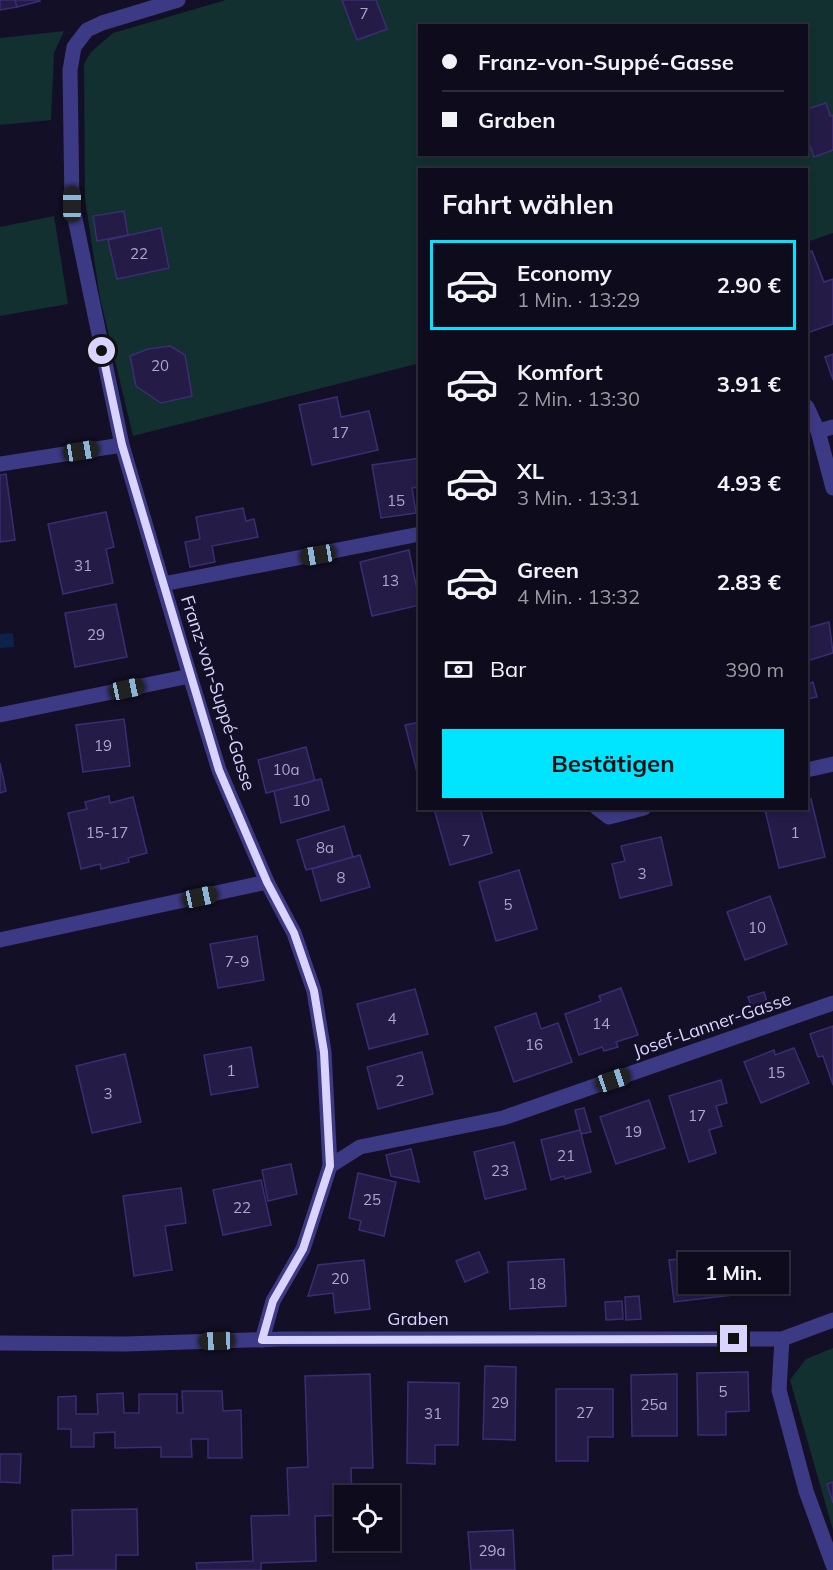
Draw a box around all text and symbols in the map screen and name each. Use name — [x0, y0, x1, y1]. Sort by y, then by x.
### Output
house number: 7 — [359, 4, 369, 23]
text: Franz-von-Suppé-Gasse — [478, 48, 734, 76]
text: Graben — [478, 106, 555, 134]
car — [63, 186, 81, 222]
text: Fahrt wählen — [442, 187, 614, 221]
house number: 22 — [130, 244, 148, 263]
icon: car — [445, 258, 499, 312]
text: Economy — [517, 259, 612, 287]
text: 2.90 € — [717, 271, 781, 299]
text: 1 Min. · 13:29 — [517, 287, 640, 312]
route start — [88, 337, 115, 364]
house number: 20 — [151, 356, 169, 375]
icon: car — [445, 357, 499, 411]
text: Komfort — [517, 358, 603, 386]
text: 3.91 € — [717, 370, 781, 398]
text: 2 Min. · 13:30 — [517, 386, 640, 411]
house number: 17 — [331, 423, 349, 442]
car — [62, 439, 100, 463]
icon: car — [445, 456, 499, 510]
text: XL — [517, 457, 544, 485]
text: 4.93 € — [717, 469, 781, 497]
text: 3 Min. · 13:31 — [517, 485, 640, 510]
house number: 15 — [387, 491, 405, 510]
car — [299, 543, 337, 567]
icon: car — [445, 555, 499, 609]
house number: 31 — [74, 556, 92, 575]
text: Green — [517, 556, 579, 584]
text: 2.83 € — [717, 568, 781, 596]
house number: 13 — [381, 571, 399, 590]
text: 4 Min. · 13:32 — [517, 584, 640, 609]
street label: Franz-von-Suppé-Gasse — [176, 592, 261, 793]
house number: 29 — [87, 625, 105, 644]
icon: cash — [442, 653, 475, 686]
text: Bar — [490, 655, 526, 683]
text: 390 m — [725, 657, 784, 682]
car — [108, 676, 146, 702]
button: Bestätigen — [442, 729, 784, 798]
house number: 19 — [94, 736, 112, 755]
house number: 10a — [272, 760, 300, 779]
house number: 10 — [292, 791, 310, 810]
house number: 15-17 — [86, 823, 128, 842]
house number: 1 — [790, 823, 800, 842]
house number: 7 — [461, 831, 471, 850]
house number: 8a — [316, 838, 334, 857]
house number: 3 — [637, 864, 647, 883]
house number: 8 — [336, 868, 346, 887]
car — [181, 884, 219, 910]
house number: 5 — [503, 895, 513, 914]
house number: 10 — [748, 918, 766, 937]
house number: 7-9 — [225, 952, 249, 971]
street label: Josef-Lanner-Gasse — [630, 987, 794, 1062]
house number: 4 — [387, 1009, 397, 1028]
house number: 14 — [592, 1014, 610, 1033]
house number: 16 — [525, 1035, 543, 1054]
house number: 1 — [226, 1061, 236, 1080]
house number: 15 — [767, 1063, 785, 1082]
car — [593, 1066, 633, 1094]
house number: 2 — [395, 1071, 405, 1090]
house number: 3 — [103, 1084, 113, 1103]
house number: 17 — [688, 1106, 706, 1125]
house number: 19 — [624, 1122, 642, 1141]
house number: 21 — [557, 1146, 575, 1165]
house number: 23 — [491, 1161, 509, 1180]
house number: 25 — [363, 1190, 381, 1209]
house number: 22 — [233, 1198, 251, 1217]
callout: 1 Min. — [678, 1252, 789, 1294]
text: 1 Min. — [705, 1260, 762, 1285]
house number: 20 — [331, 1269, 349, 1288]
house number: 18 — [528, 1274, 546, 1293]
street label: Graben — [387, 1307, 449, 1330]
route end — [720, 1325, 747, 1352]
car — [199, 1331, 235, 1351]
house number: 5 — [718, 1382, 728, 1401]
house number: 29 — [491, 1393, 509, 1412]
house number: 25a — [640, 1395, 668, 1414]
house number: 27 — [576, 1403, 594, 1422]
house number: 31 — [424, 1404, 442, 1423]
map controls — [334, 1485, 400, 1551]
button: locate — [334, 1485, 400, 1551]
house number: 29a — [478, 1541, 506, 1560]

